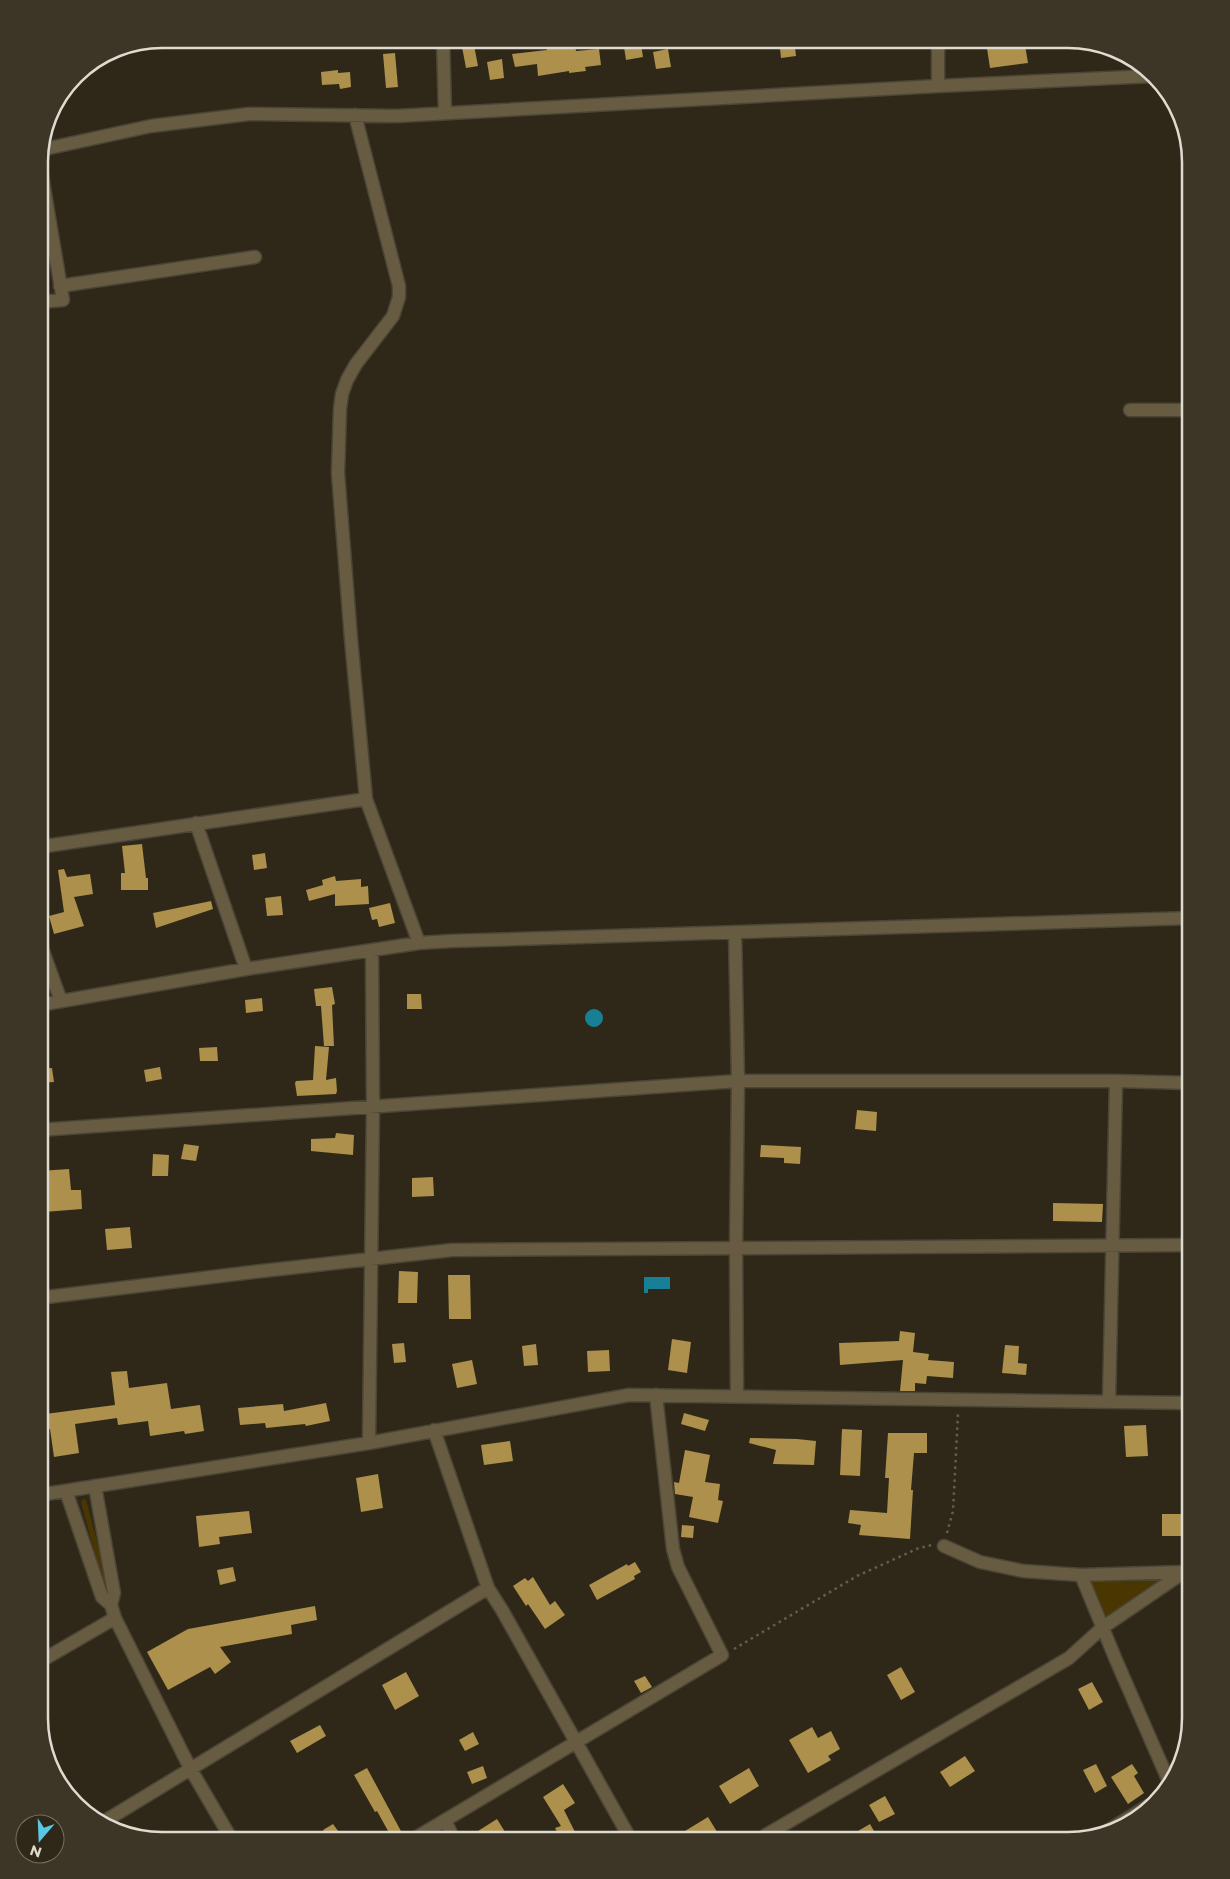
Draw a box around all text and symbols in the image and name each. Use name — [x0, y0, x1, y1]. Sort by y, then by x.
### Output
north arrow — [15, 1814, 65, 1864]
text: N — [27, 1841, 44, 1862]

